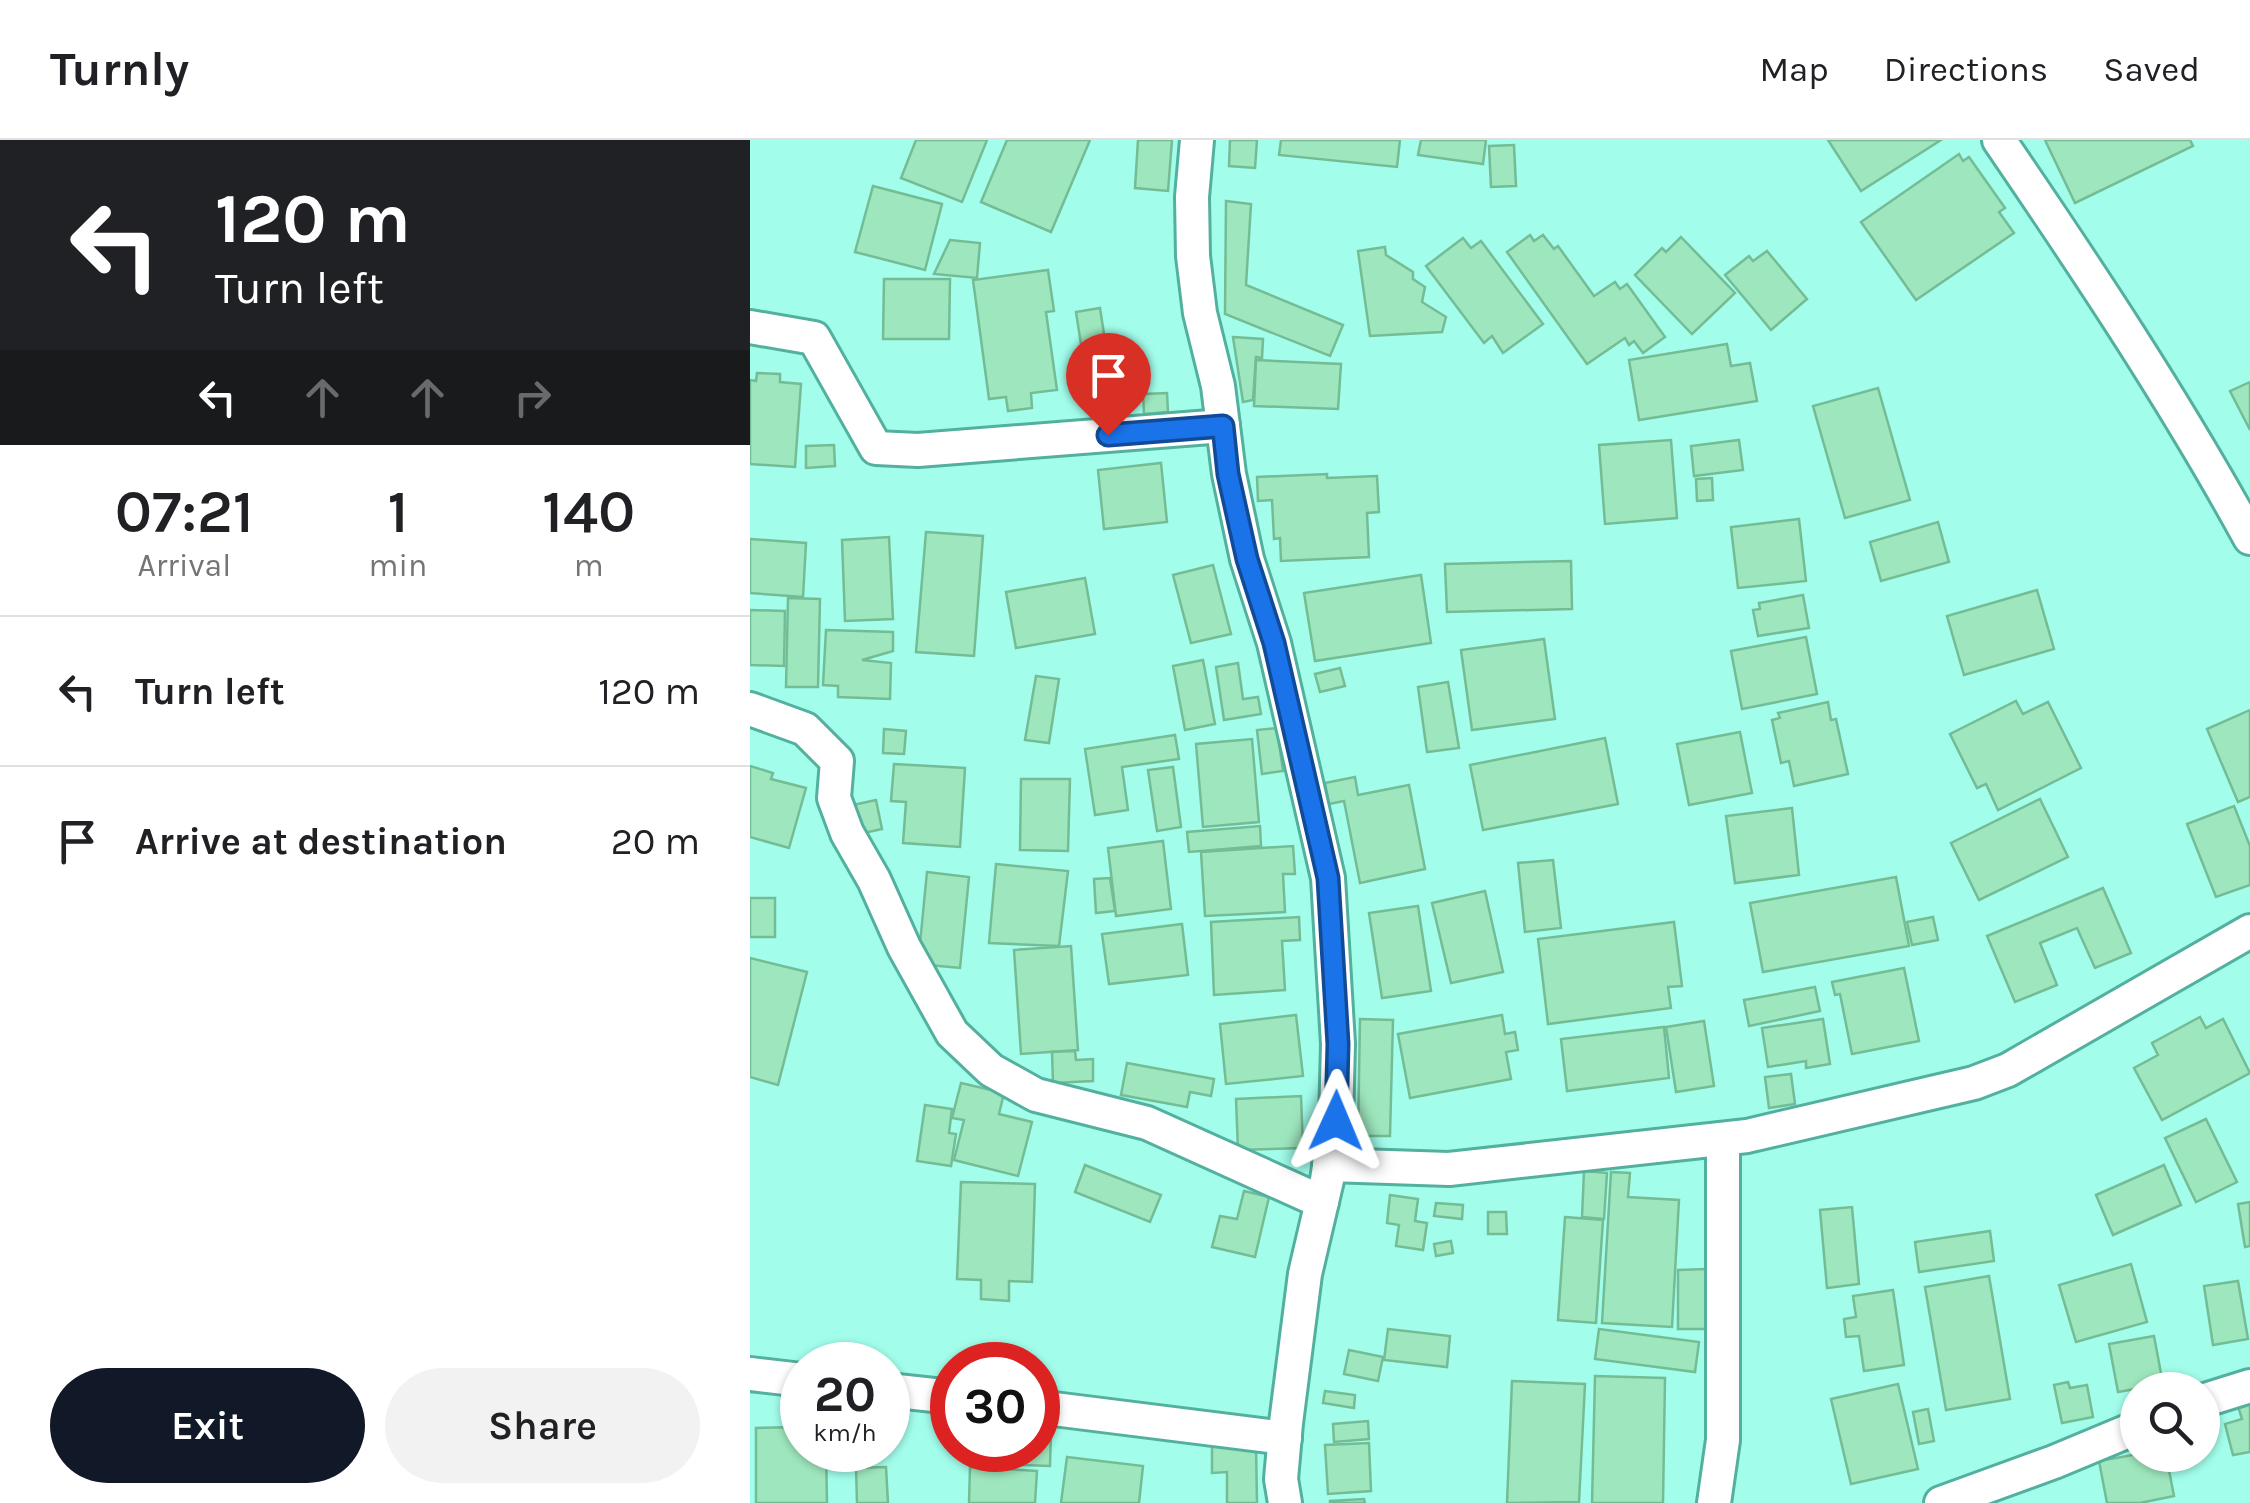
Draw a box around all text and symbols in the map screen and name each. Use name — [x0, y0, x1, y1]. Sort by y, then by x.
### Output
text: Turnly — [50, 41, 189, 97]
text: Map — [1759, 49, 1829, 90]
text: Directions — [1884, 49, 2048, 90]
text: Saved — [2103, 49, 2200, 90]
text: 120 m — [215, 178, 411, 260]
icon: left — [50, 180, 180, 310]
text: Turn left — [215, 262, 384, 314]
pin — [1066, 333, 1151, 436]
icon: arrive — [1081, 348, 1136, 403]
icon: left — [190, 370, 245, 425]
icon: ahead — [295, 370, 350, 425]
icon: ahead — [400, 370, 455, 425]
icon: right — [505, 370, 560, 425]
text: 07:21 — [115, 477, 254, 547]
text: 1 — [387, 477, 408, 547]
text: 140 — [542, 477, 635, 547]
text: Arrival — [137, 547, 231, 584]
text: min — [368, 547, 427, 584]
text: m — [574, 547, 604, 584]
icon: left — [50, 664, 105, 719]
text: Turn left — [135, 669, 285, 714]
text: 120 m — [598, 669, 700, 714]
icon: arrive — [50, 814, 105, 869]
text: Arrive at destination — [135, 819, 507, 864]
text: 20 m — [611, 819, 700, 864]
position arrow — [1284, 1069, 1388, 1173]
speed limit sign: 30 — [930, 1342, 1060, 1472]
text: 20 — [814, 1365, 876, 1424]
button: Exit — [50, 1368, 365, 1483]
button: Share — [385, 1368, 700, 1483]
map controls — [2120, 1372, 2220, 1472]
button: search — [2120, 1372, 2220, 1472]
text: km/h — [813, 1418, 877, 1447]

